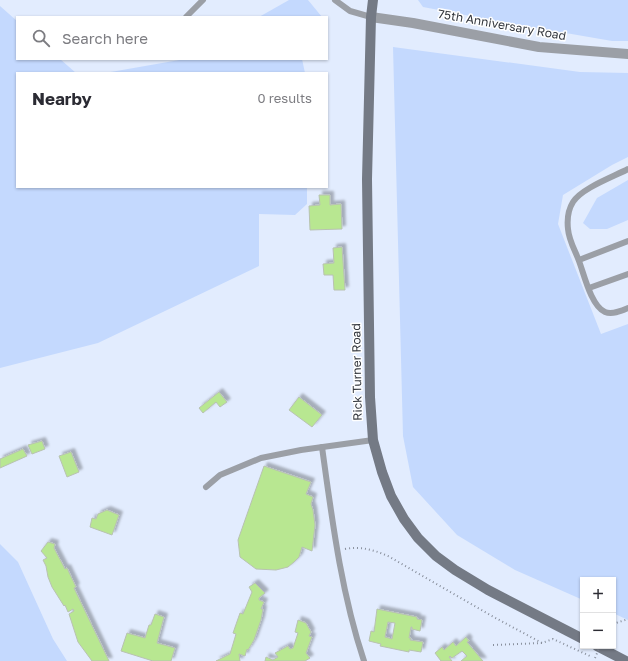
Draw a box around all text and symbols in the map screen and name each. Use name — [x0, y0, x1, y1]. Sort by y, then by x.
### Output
street label: 75th Anniversary Road — [437, 6, 567, 43]
search box — [16, 16, 328, 60]
icon: search — [30, 27, 52, 49]
text: Search here — [62, 29, 148, 47]
text: Nearby — [32, 88, 92, 109]
text: 0 results — [257, 90, 312, 106]
street label: Rick Turner Road — [348, 323, 365, 421]
map controls — [580, 577, 616, 649]
button: + — [580, 577, 616, 613]
button: − — [580, 613, 616, 649]

